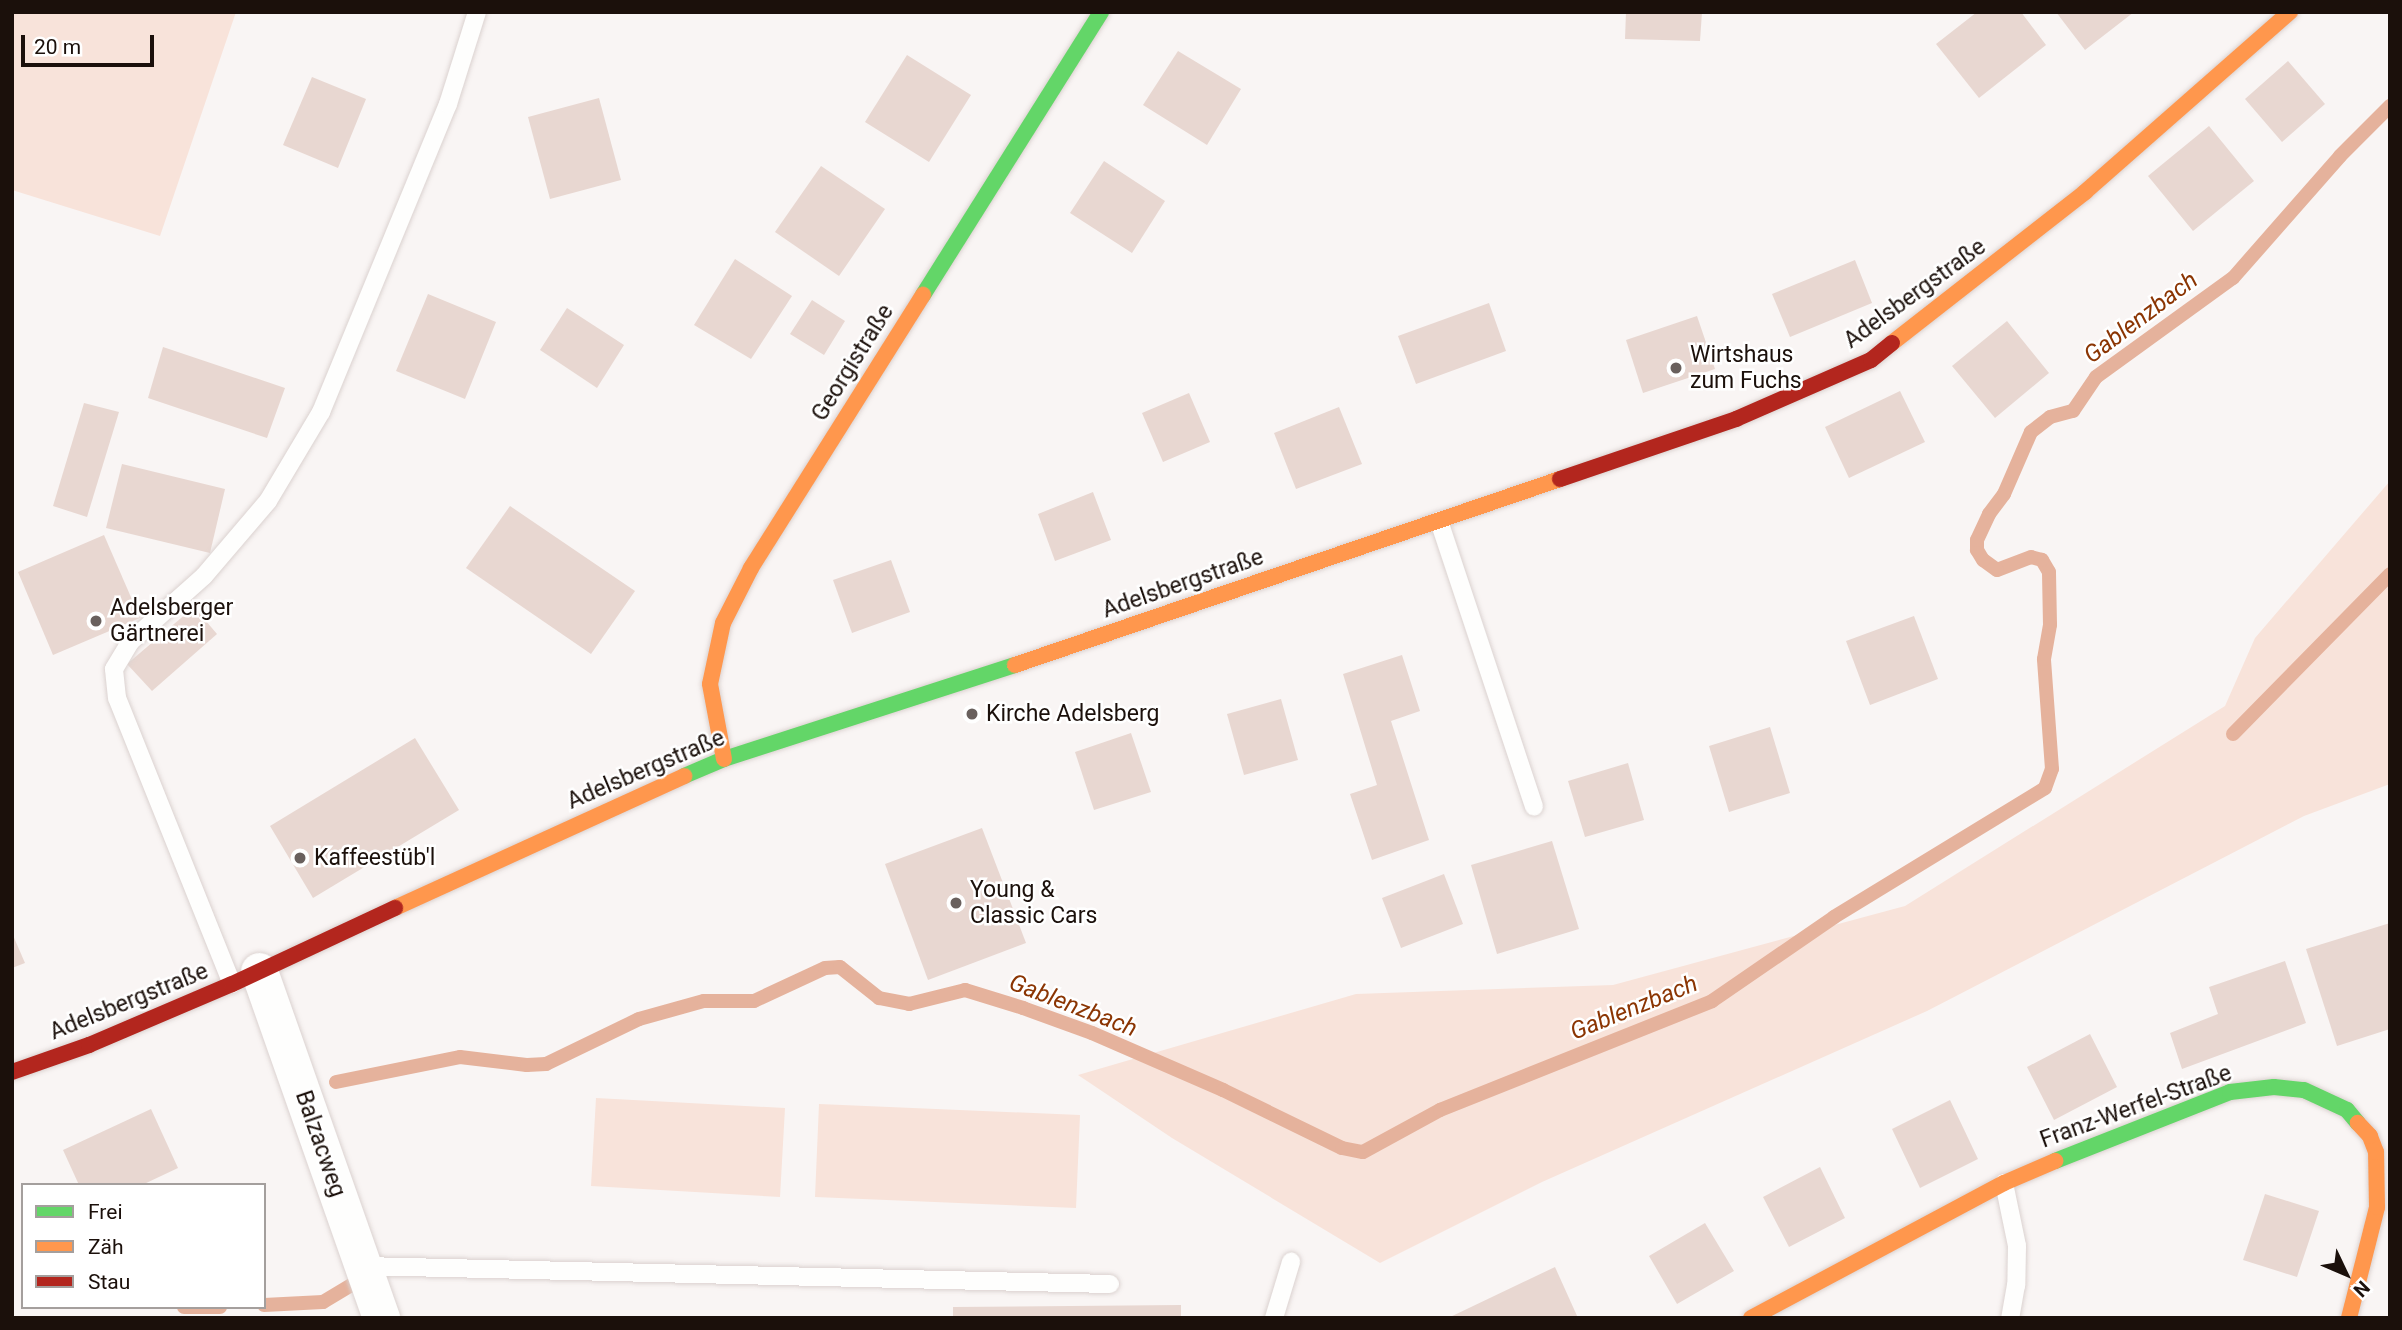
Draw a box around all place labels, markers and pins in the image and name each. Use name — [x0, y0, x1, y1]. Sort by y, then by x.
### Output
place label: Wirtshaus zum Fuchs — [1690, 341, 1802, 395]
marker: Wirtshaus zum Fuchs — [1668, 360, 1684, 376]
place label: Adelsberger Gärtnerei — [110, 594, 233, 648]
marker: Adelsberger Gärtnerei — [88, 613, 104, 629]
place label: Kirche Adelsberg — [986, 700, 1159, 728]
marker: Kirche Adelsberg — [964, 706, 980, 722]
place label: Kaffeestüb'l — [314, 844, 435, 872]
marker: Kaffeestüb'l — [292, 850, 308, 866]
place label: Young & Classic Cars — [970, 876, 1097, 930]
marker: Young & Classic Cars — [948, 895, 964, 911]

